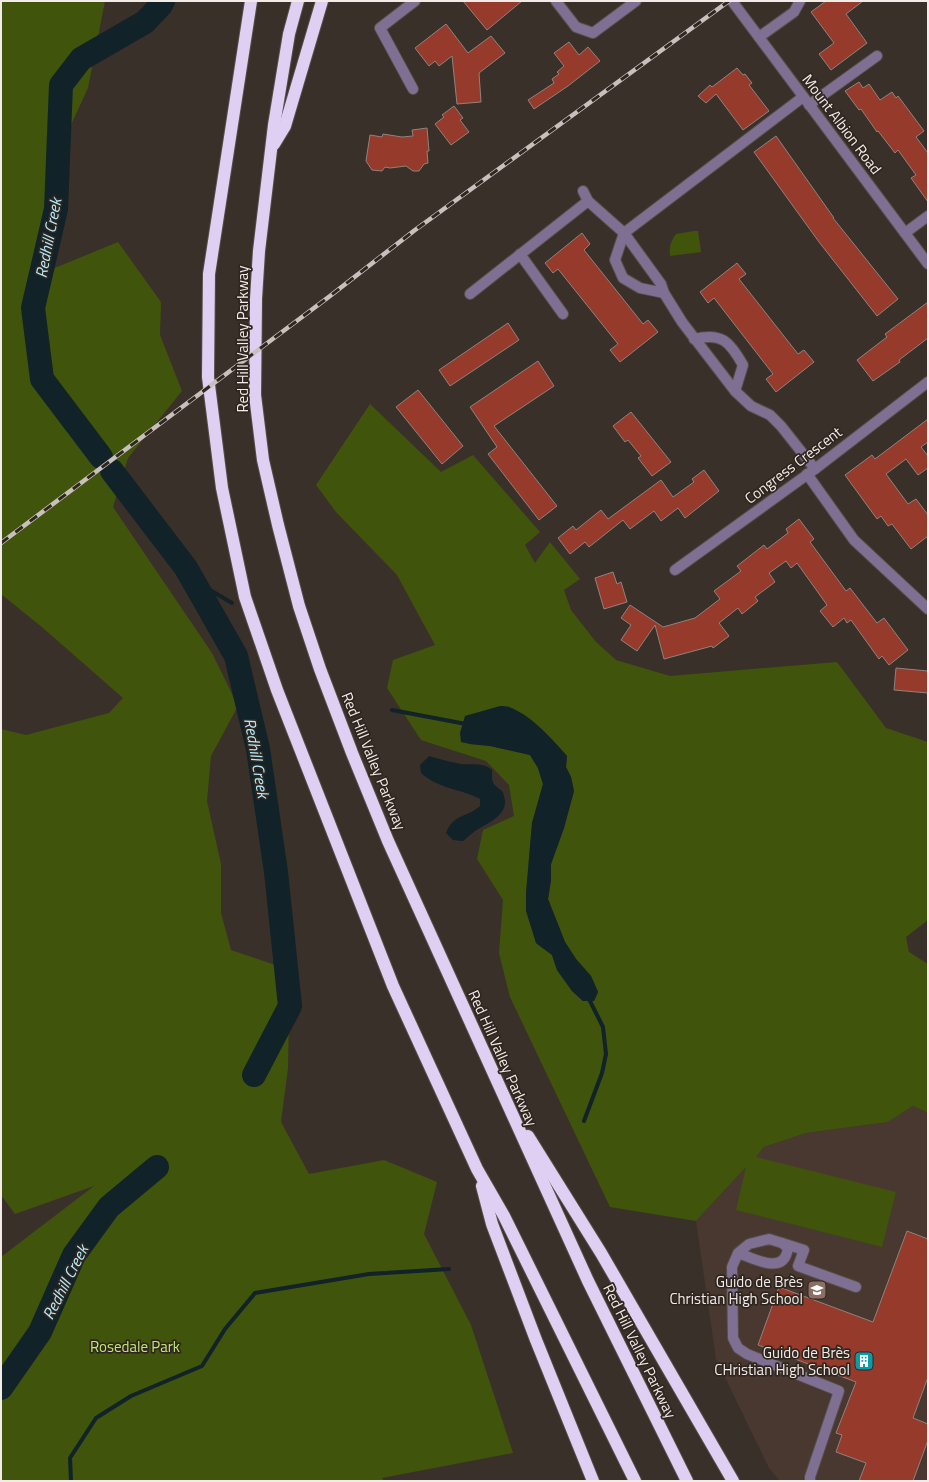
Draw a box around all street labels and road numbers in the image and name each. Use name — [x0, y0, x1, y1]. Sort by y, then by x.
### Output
street label: Mount Albion Road — [797, 69, 887, 179]
street label: Red Hill Valley Parkway — [231, 265, 254, 413]
street label: Congress Crescent — [740, 420, 847, 509]
street label: Red Hill Valley Parkway — [336, 689, 412, 833]
street label: Red Hill Valley Parkway — [463, 986, 543, 1130]
street label: Red Hill Valley Parkway — [597, 1280, 683, 1422]

